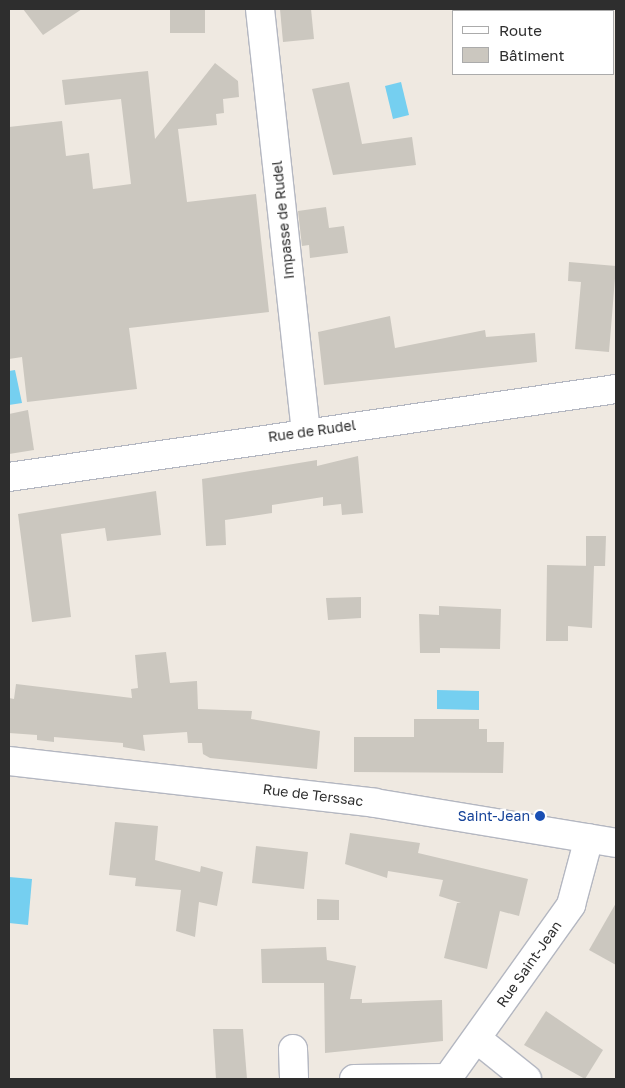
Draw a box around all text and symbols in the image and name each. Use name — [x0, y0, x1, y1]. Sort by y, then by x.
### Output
legend — [452, 10, 615, 75]
text: Route — [499, 21, 542, 39]
text: Bâtiment — [499, 46, 564, 64]
street label: Impasse de Rudel — [268, 160, 298, 280]
street label: Rue de Rudel — [267, 417, 357, 445]
street label: Rue de Terssac — [262, 781, 364, 809]
place label: Saint-Jean — [458, 808, 530, 824]
marker: Saint-Jean — [534, 810, 546, 822]
street label: Rue Saint-Jean — [493, 918, 565, 1010]

